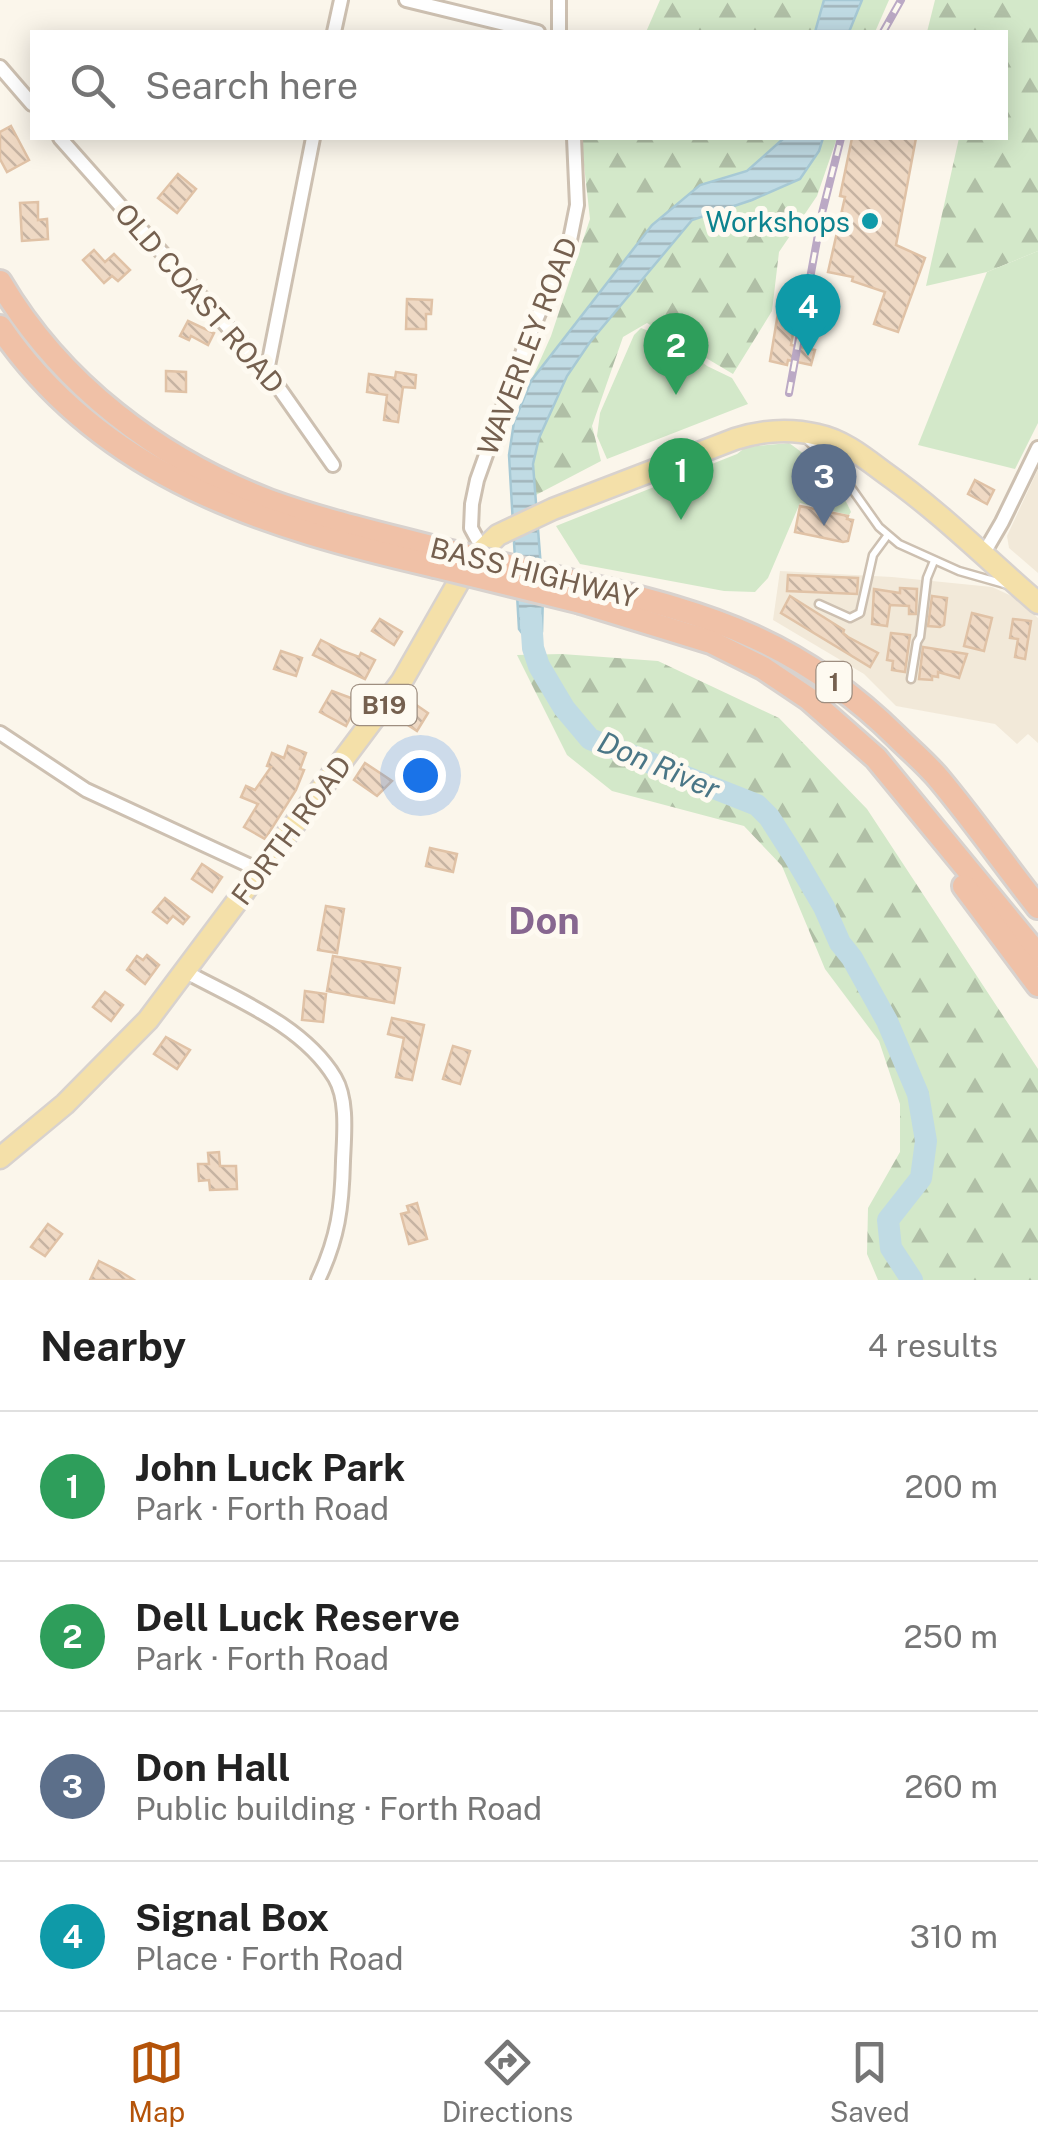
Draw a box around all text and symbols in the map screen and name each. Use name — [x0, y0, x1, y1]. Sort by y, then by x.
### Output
search box — [30, 30, 1008, 140]
icon: search — [65, 58, 120, 113]
text: Search here — [145, 63, 358, 108]
street label: OLD COAST ROAD — [109, 196, 291, 400]
place label: Workshops — [706, 205, 850, 238]
marker: Workshops — [859, 210, 881, 232]
street label: WAVERLEY ROAD — [470, 232, 584, 460]
pin: 4 — [776, 274, 840, 356]
pin: 2 — [644, 312, 708, 395]
pin: 1 — [648, 438, 714, 520]
pin: 3 — [792, 444, 856, 526]
street label: BASS HIGHWAY — [427, 530, 641, 614]
road number: 1 — [816, 662, 852, 702]
road number: B19 — [352, 685, 416, 725]
water label: Don River — [593, 723, 726, 807]
street label: FORTH ROAD — [224, 749, 358, 911]
your location — [395, 750, 446, 801]
district label: Don — [508, 898, 580, 943]
text: Nearby — [40, 1321, 186, 1370]
text: 4 results — [868, 1327, 998, 1364]
text: John Luck Park — [135, 1445, 405, 1490]
text: 1 — [66, 1468, 79, 1505]
text: 200 m — [905, 1468, 998, 1505]
text: Park · Forth Road — [135, 1490, 389, 1527]
text: Dell Luck Reserve — [135, 1595, 460, 1640]
text: 2 — [62, 1618, 83, 1655]
text: 250 m — [903, 1618, 998, 1655]
text: Park · Forth Road — [135, 1640, 389, 1677]
text: Don Hall — [135, 1745, 291, 1790]
text: 3 — [62, 1768, 83, 1805]
text: 260 m — [904, 1768, 998, 1805]
text: Public building · Forth Road — [135, 1790, 542, 1827]
text: Signal Box — [135, 1895, 329, 1940]
text: 4 — [62, 1918, 83, 1955]
text: 310 m — [910, 1918, 998, 1955]
text: Place · Forth Road — [135, 1940, 404, 1977]
tab: Map — [128, 2035, 185, 2128]
tab: Directions — [442, 2035, 573, 2128]
tab: Saved — [830, 2035, 910, 2128]

